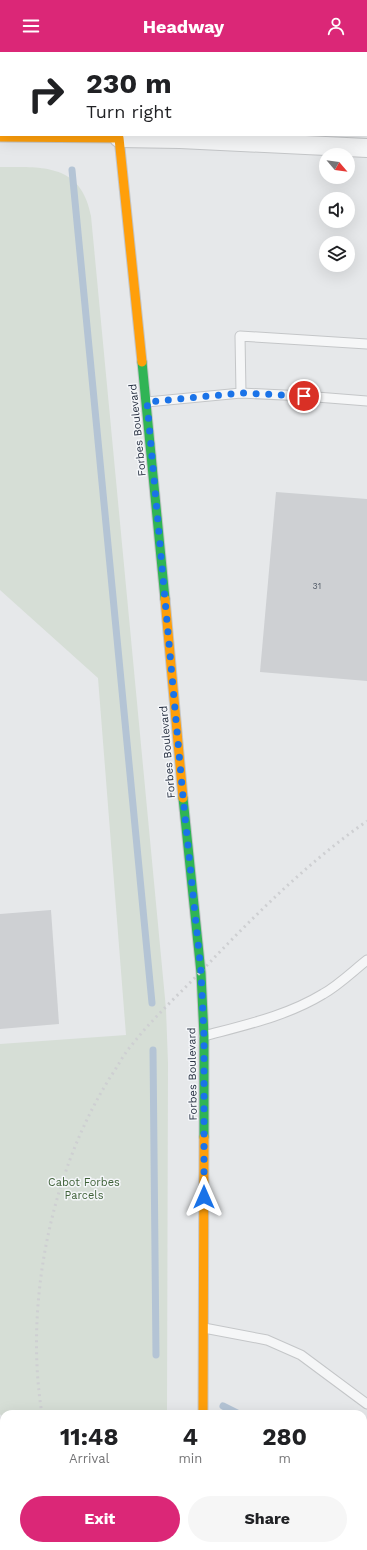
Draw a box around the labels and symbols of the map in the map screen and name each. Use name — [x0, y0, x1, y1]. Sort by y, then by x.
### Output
north arrow — [319, 148, 355, 184]
pin — [287, 379, 321, 413]
street label: Forbes Boulevard — [126, 383, 149, 477]
house number: 31 — [313, 581, 321, 591]
street label: Forbes Boulevard — [157, 705, 178, 799]
street label: Forbes Boulevard — [185, 1027, 200, 1121]
park label: Cabot Forbes Parcels — [48, 1176, 120, 1202]
position arrow — [183, 1176, 225, 1218]

